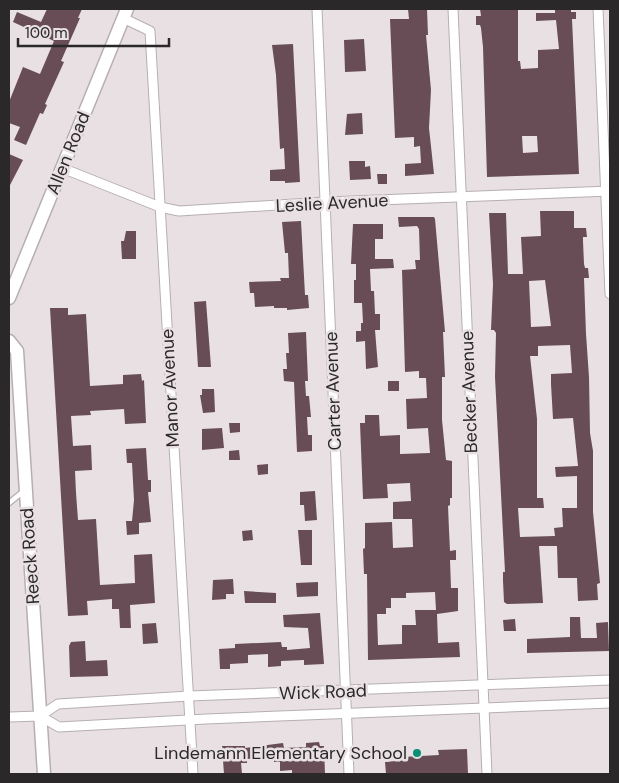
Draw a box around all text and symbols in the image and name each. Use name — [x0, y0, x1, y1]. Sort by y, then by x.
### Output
scale bar — [18, 15, 169, 47]
text: 100 m — [25, 23, 68, 43]
street label: Allen Road — [41, 108, 95, 198]
street label: Leslie Avenue — [275, 188, 389, 218]
street label: Manor Avenue — [155, 328, 185, 448]
street label: Becker Avenue — [455, 330, 483, 454]
street label: Carter Avenue — [319, 331, 347, 451]
street label: Reeck Road — [15, 507, 45, 605]
street label: Wick Road — [279, 678, 367, 706]
place label: Lindemann Elementary School — [154, 741, 407, 765]
marker: Lindemann Elementary School — [411, 747, 423, 759]

